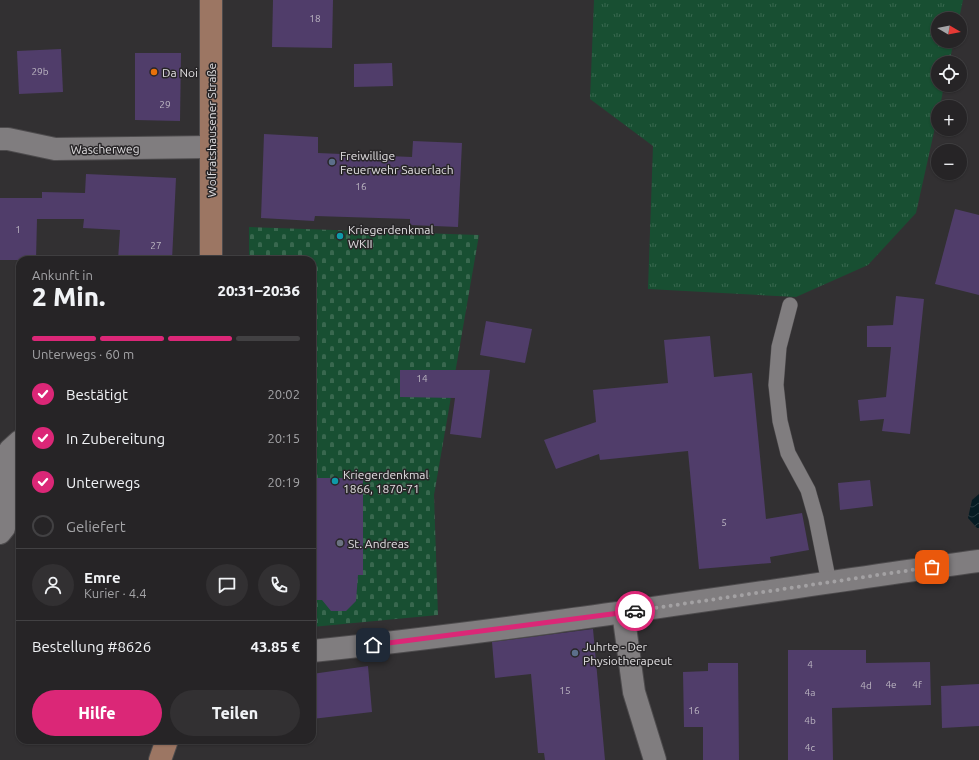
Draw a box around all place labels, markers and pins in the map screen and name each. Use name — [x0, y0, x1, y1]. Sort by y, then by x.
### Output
place label: Da Noi — [162, 66, 198, 79]
marker: Da Noi — [149, 67, 159, 77]
place label: Freiwillige Feuerwehr Sauerlach — [340, 149, 454, 176]
marker: Freiwillige Feuerwehr Sauerlach — [327, 157, 337, 167]
place label: Kriegerdenkmal WKII — [348, 223, 434, 250]
marker: Kriegerdenkmal WKII — [335, 231, 345, 241]
place label: Kriegerdenkmal 1866, 1870-71 — [343, 468, 429, 495]
marker: Kriegerdenkmal 1866, 1870-71 — [330, 476, 340, 486]
place label: St. Andreas — [348, 537, 409, 550]
marker: St. Andreas — [335, 538, 345, 548]
pin — [915, 550, 949, 584]
pin — [356, 628, 390, 662]
place label: Juhrte - Der Physiotherapeut — [583, 640, 672, 667]
marker: Juhrte - Der Physiotherapeut — [570, 648, 580, 658]

